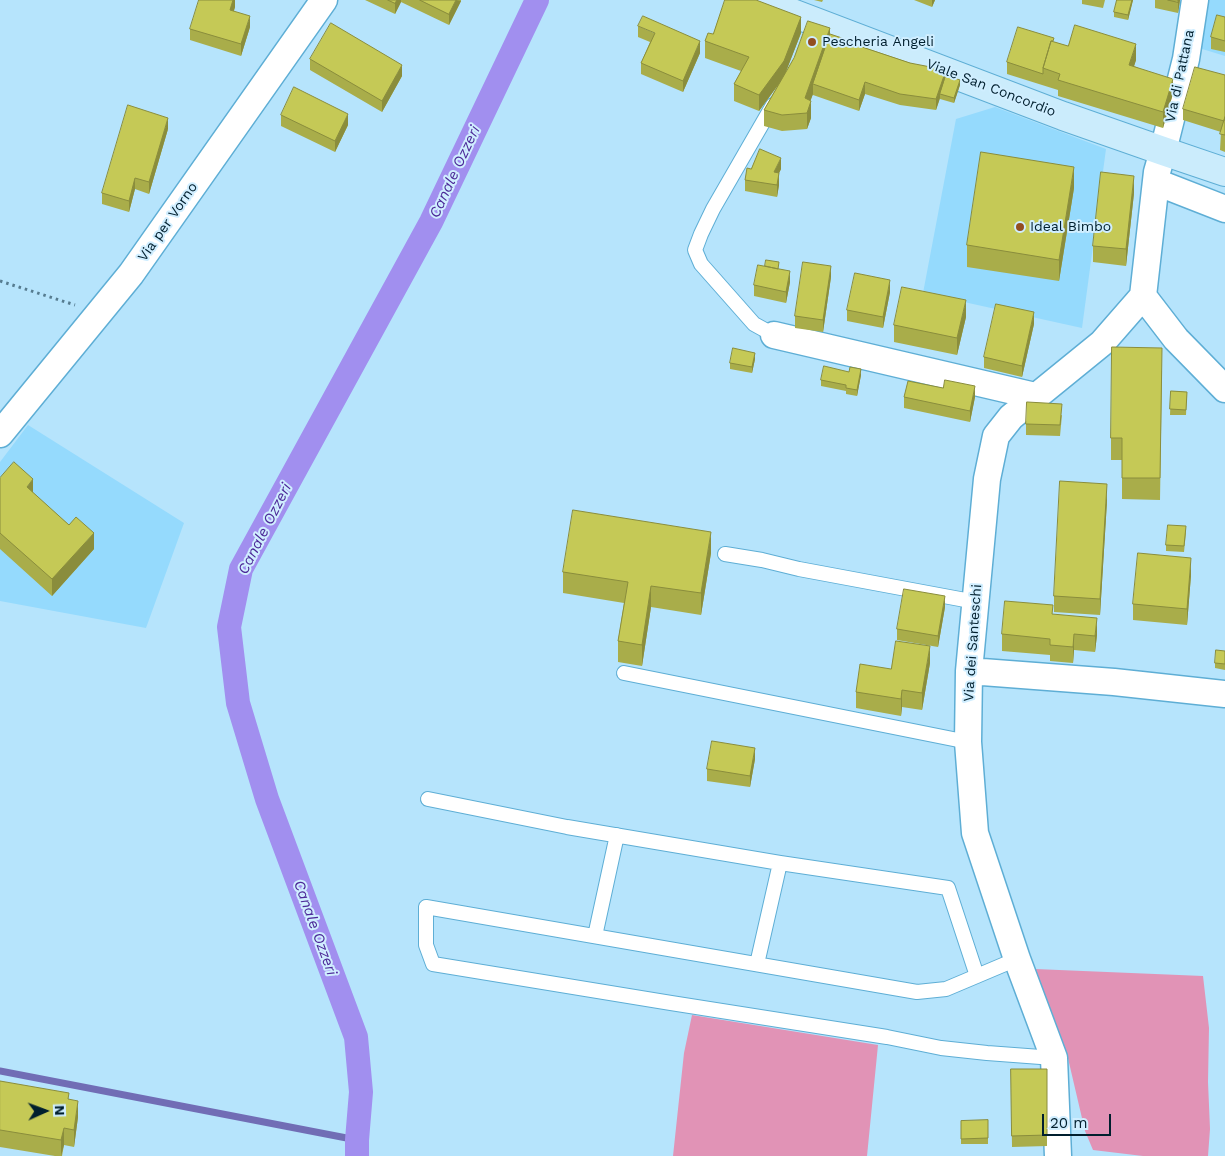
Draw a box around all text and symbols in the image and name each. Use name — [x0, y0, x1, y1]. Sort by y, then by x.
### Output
street label: Via di Pattana — [1162, 28, 1198, 124]
place label: Pescheria Angeli — [822, 34, 934, 50]
marker: Pescheria Angeli — [806, 36, 818, 48]
street label: Viale San Concordio — [924, 56, 1058, 120]
water label: Canale Ozzeri — [426, 123, 484, 221]
street label: Via per Vorno — [135, 179, 201, 265]
place label: Ideal Bimbo — [1030, 219, 1111, 235]
marker: Ideal Bimbo — [1014, 221, 1026, 233]
water label: Canale Ozzeri — [234, 480, 296, 578]
street label: Via dei Santeschi — [961, 584, 985, 702]
water label: Canale Ozzeri — [289, 878, 341, 978]
north arrow — [20, 1086, 70, 1136]
scale bar — [1045, 1104, 1114, 1136]
text: N — [52, 1105, 68, 1116]
text: 20 m — [1050, 1114, 1088, 1132]

